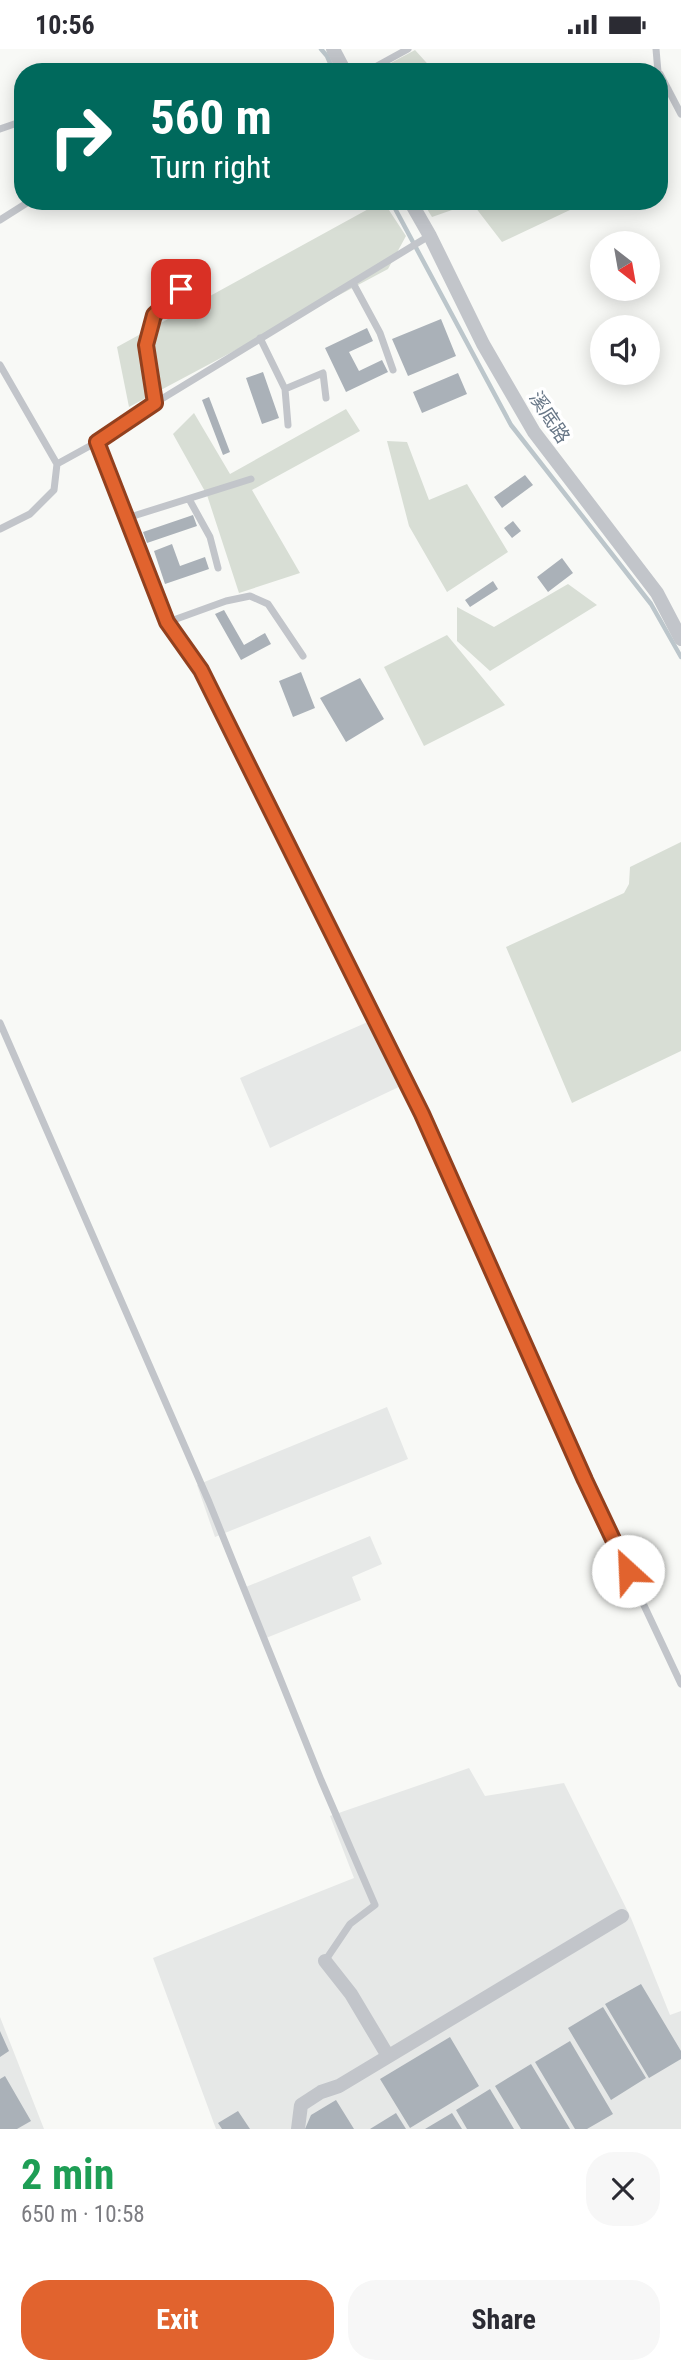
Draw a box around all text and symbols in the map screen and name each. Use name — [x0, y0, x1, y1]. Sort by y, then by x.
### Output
text: 10:56 — [35, 10, 95, 40]
text: 560 m — [150, 89, 272, 146]
icon: right — [35, 91, 126, 182]
text: Turn right — [150, 148, 271, 186]
north arrow — [590, 231, 660, 301]
map controls — [590, 231, 660, 385]
pin — [151, 259, 211, 319]
icon: arrive — [162, 270, 200, 308]
button: sound — [590, 315, 660, 385]
street label: 溪底路 — [524, 387, 575, 447]
position arrow — [591, 1534, 665, 1608]
text: 2 min — [21, 2150, 114, 2199]
button: close — [586, 2152, 660, 2226]
text: 650 m · 10:58 — [21, 2201, 145, 2228]
button: Exit — [21, 2280, 334, 2360]
button: Share — [348, 2280, 660, 2360]

